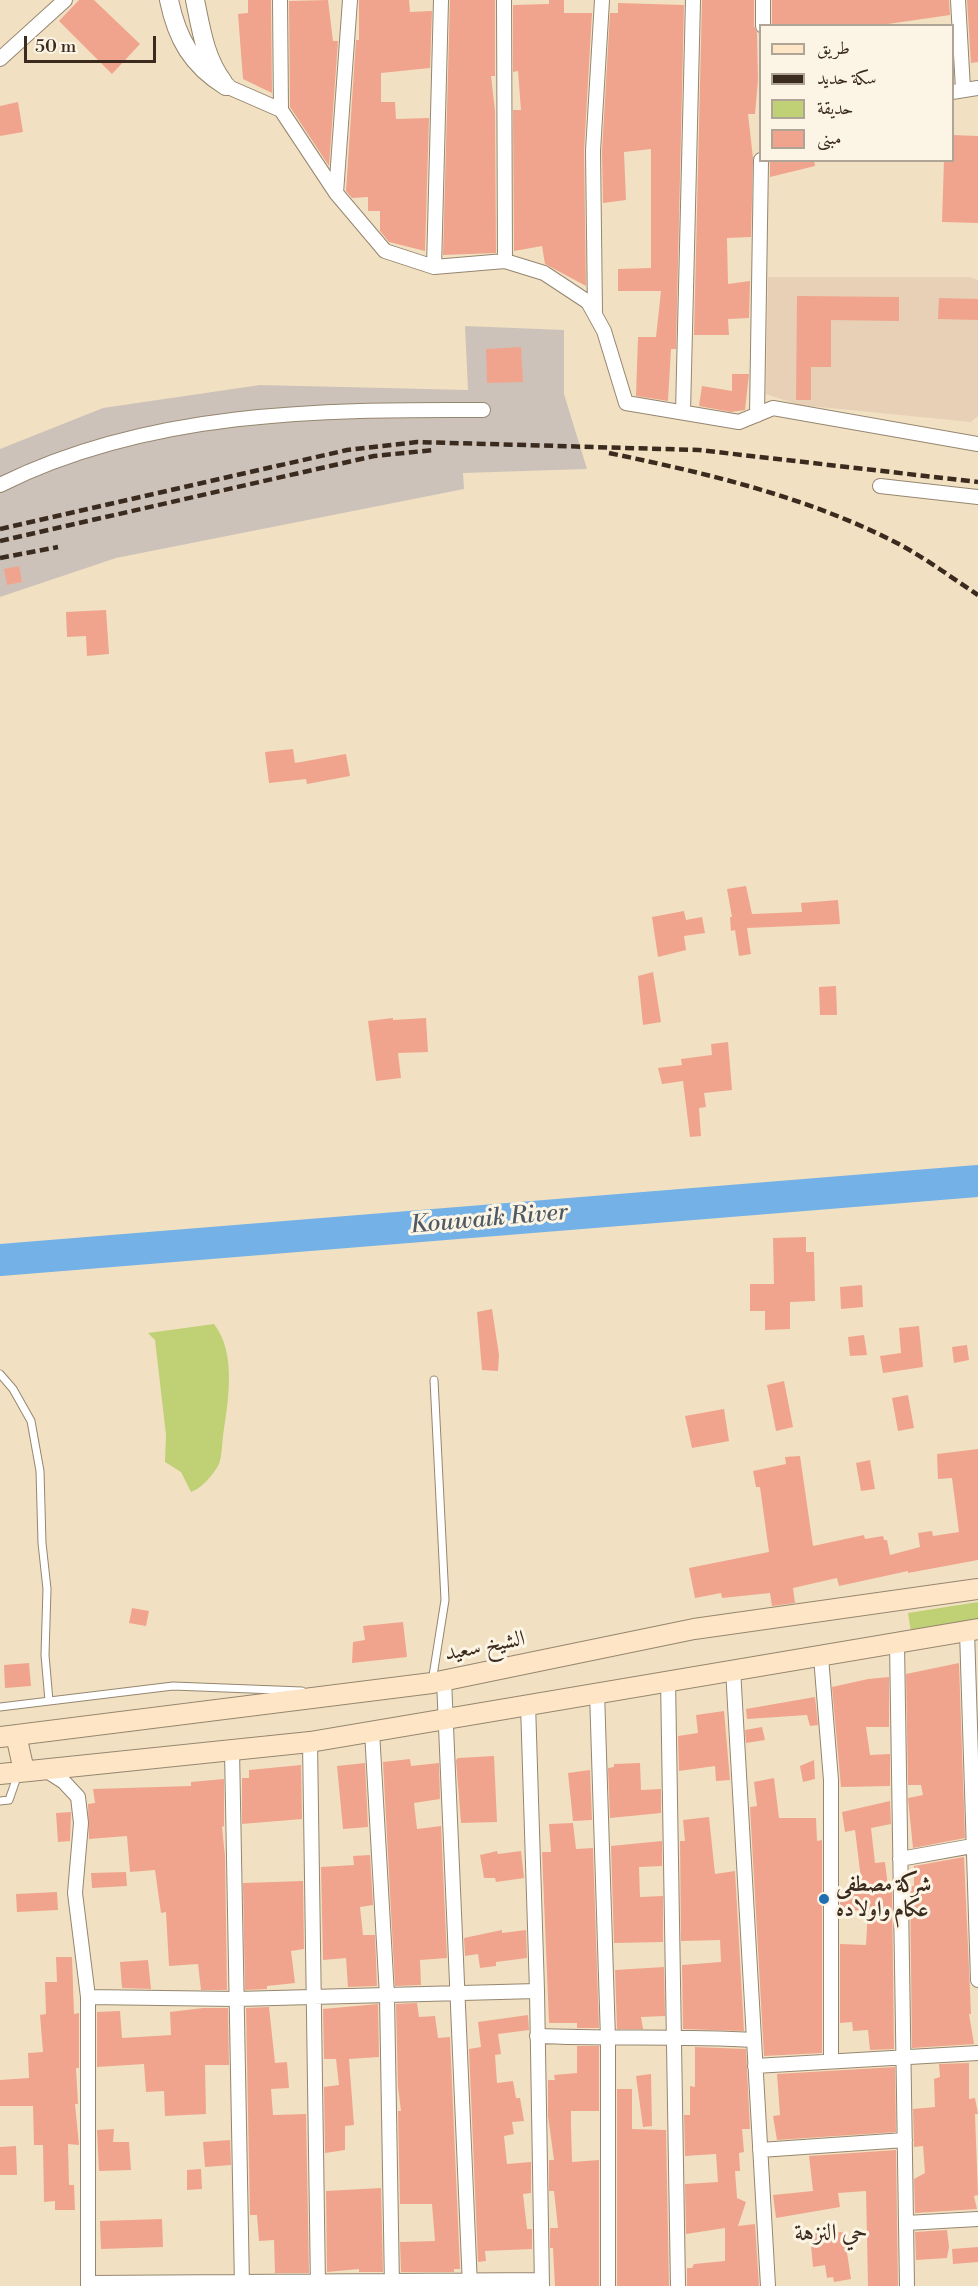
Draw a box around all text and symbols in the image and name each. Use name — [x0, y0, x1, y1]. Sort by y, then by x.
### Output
scale bar — [27, 24, 159, 62]
legend — [759, 24, 954, 162]
text: 50 m — [35, 35, 76, 58]
text: طريق — [817, 37, 850, 60]
text: سكة حديد — [817, 67, 876, 90]
text: حديقة — [817, 97, 853, 120]
text: مبنى — [817, 127, 842, 150]
water label: Kouwaik River — [409, 1199, 569, 1241]
street label: الشيخ سعيد — [443, 1626, 527, 1668]
place label: شركة مصطفى عكام واولاده — [836, 1873, 931, 1924]
marker: شركة مصطفى عكام واولاده — [817, 1892, 831, 1906]
district label: حي النزهة — [794, 2220, 868, 2248]

